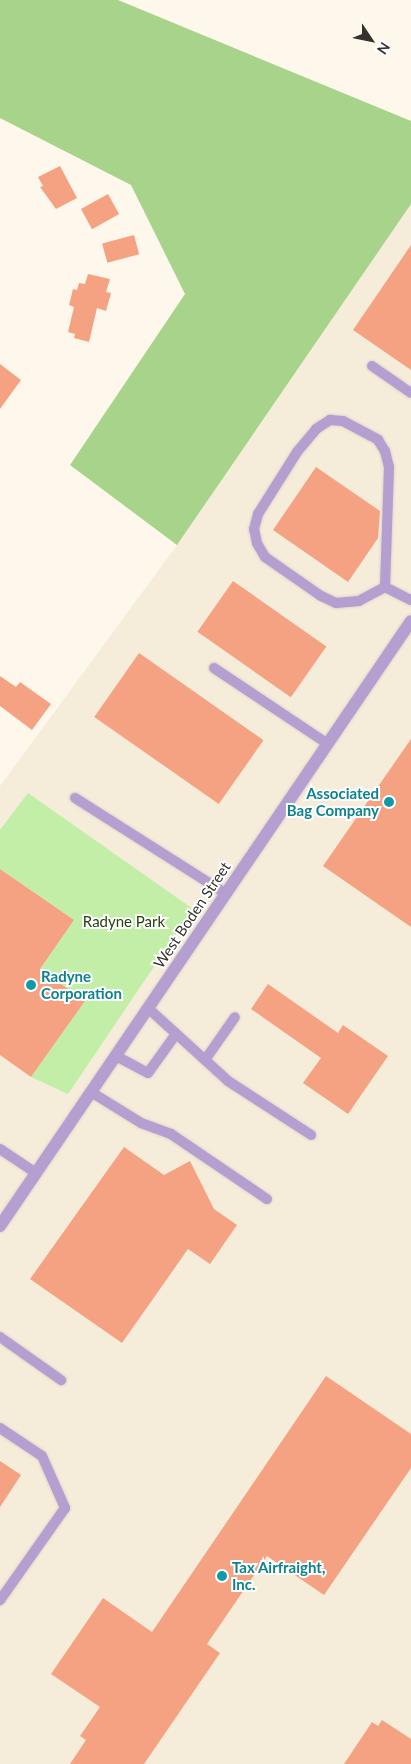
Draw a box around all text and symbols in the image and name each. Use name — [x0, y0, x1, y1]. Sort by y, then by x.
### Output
north arrow — [346, 15, 396, 65]
text: N — [374, 39, 394, 58]
place label: Associated Bag Company — [287, 784, 379, 819]
marker: Associated Bag Company — [383, 796, 395, 808]
street label: West Boden Street — [150, 858, 234, 972]
park label: Radyne Park — [83, 913, 165, 931]
place label: Radyne Corporation — [41, 967, 122, 1002]
marker: Radyne Corporation — [25, 979, 37, 991]
place label: Tax Airfraight, Inc. — [232, 1558, 326, 1593]
marker: Tax Airfraight, Inc. — [216, 1570, 228, 1582]

